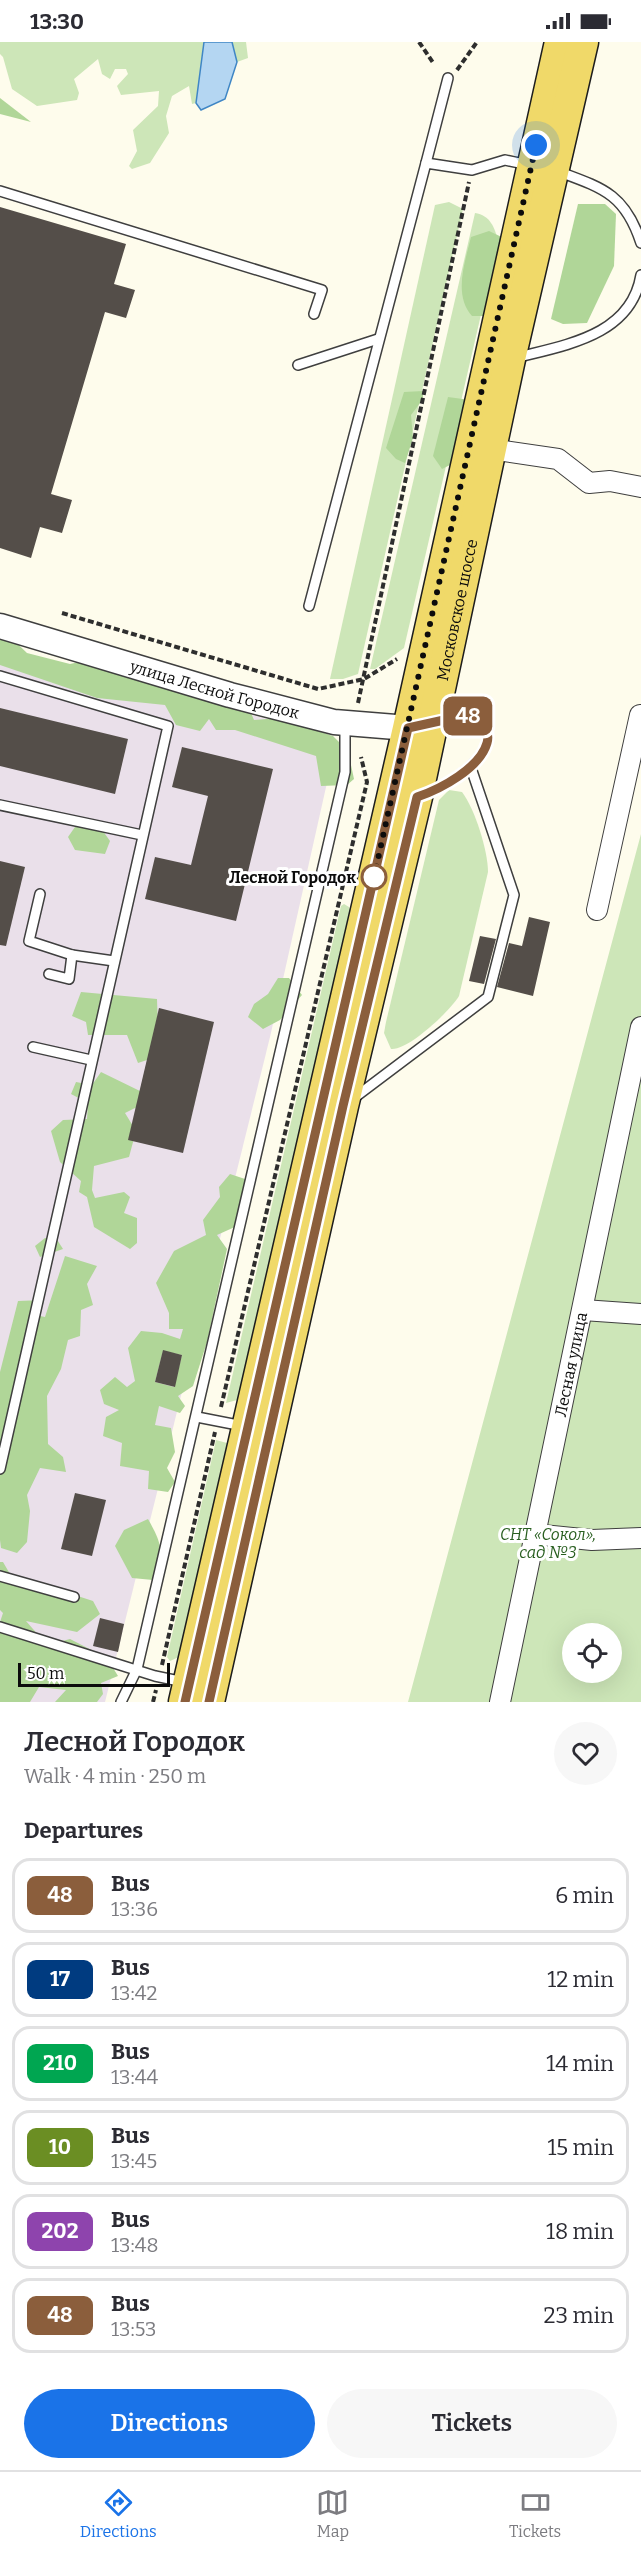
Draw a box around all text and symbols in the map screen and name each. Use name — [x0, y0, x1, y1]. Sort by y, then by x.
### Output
text: 13:30 — [30, 8, 84, 35]
your location — [521, 130, 551, 160]
street label: Московское шоссе — [433, 537, 482, 682]
street label: улица Лесной Городок — [127, 656, 302, 723]
line badge: 48 — [441, 696, 495, 736]
text: 48 — [455, 703, 481, 729]
marker: Лесной Городок — [361, 864, 387, 890]
place label: Лесной Городок — [229, 868, 356, 887]
street label: Лесная улица — [551, 1310, 591, 1418]
park label: СНТ «Сокол», сад №3 — [500, 1525, 596, 1562]
map controls — [562, 1623, 622, 1683]
button: locate — [562, 1623, 622, 1683]
scale bar — [18, 1660, 170, 1688]
text: 50 m — [27, 1664, 64, 1683]
button: heart — [554, 1722, 617, 1785]
text: Лесной Городок — [24, 1725, 245, 1758]
text: Walk · 4 min · 250 m — [24, 1764, 206, 1788]
text: Departures — [24, 1817, 143, 1844]
text: Bus — [111, 1870, 150, 1897]
text: 48 — [47, 1882, 73, 1908]
text: 6 min — [555, 1882, 614, 1909]
text: 13:36 — [111, 1897, 158, 1921]
text: Bus — [111, 1954, 150, 1981]
text: 17 — [50, 1966, 70, 1992]
text: 12 min — [547, 1966, 614, 1993]
text: 13:42 — [111, 1981, 157, 2005]
text: Bus — [111, 2038, 150, 2065]
text: 210 — [43, 2050, 77, 2076]
text: 14 min — [546, 2050, 614, 2077]
text: 13:44 — [111, 2065, 158, 2089]
text: Bus — [111, 2122, 150, 2149]
text: 10 — [49, 2134, 71, 2160]
text: 15 min — [547, 2134, 614, 2161]
text: 13:45 — [111, 2149, 157, 2173]
text: Bus — [111, 2206, 150, 2233]
text: 202 — [42, 2218, 78, 2244]
text: 18 min — [546, 2218, 614, 2245]
text: 13:48 — [111, 2233, 158, 2257]
text: Bus — [111, 2290, 150, 2317]
text: 48 — [47, 2302, 73, 2328]
text: 23 min — [544, 2302, 614, 2329]
text: 13:53 — [111, 2317, 156, 2341]
button: Directions — [24, 2389, 315, 2458]
button: Tickets — [327, 2389, 617, 2458]
tab: Directions — [80, 2486, 157, 2541]
tab: Map — [316, 2486, 349, 2541]
tab: Tickets — [509, 2486, 561, 2541]

